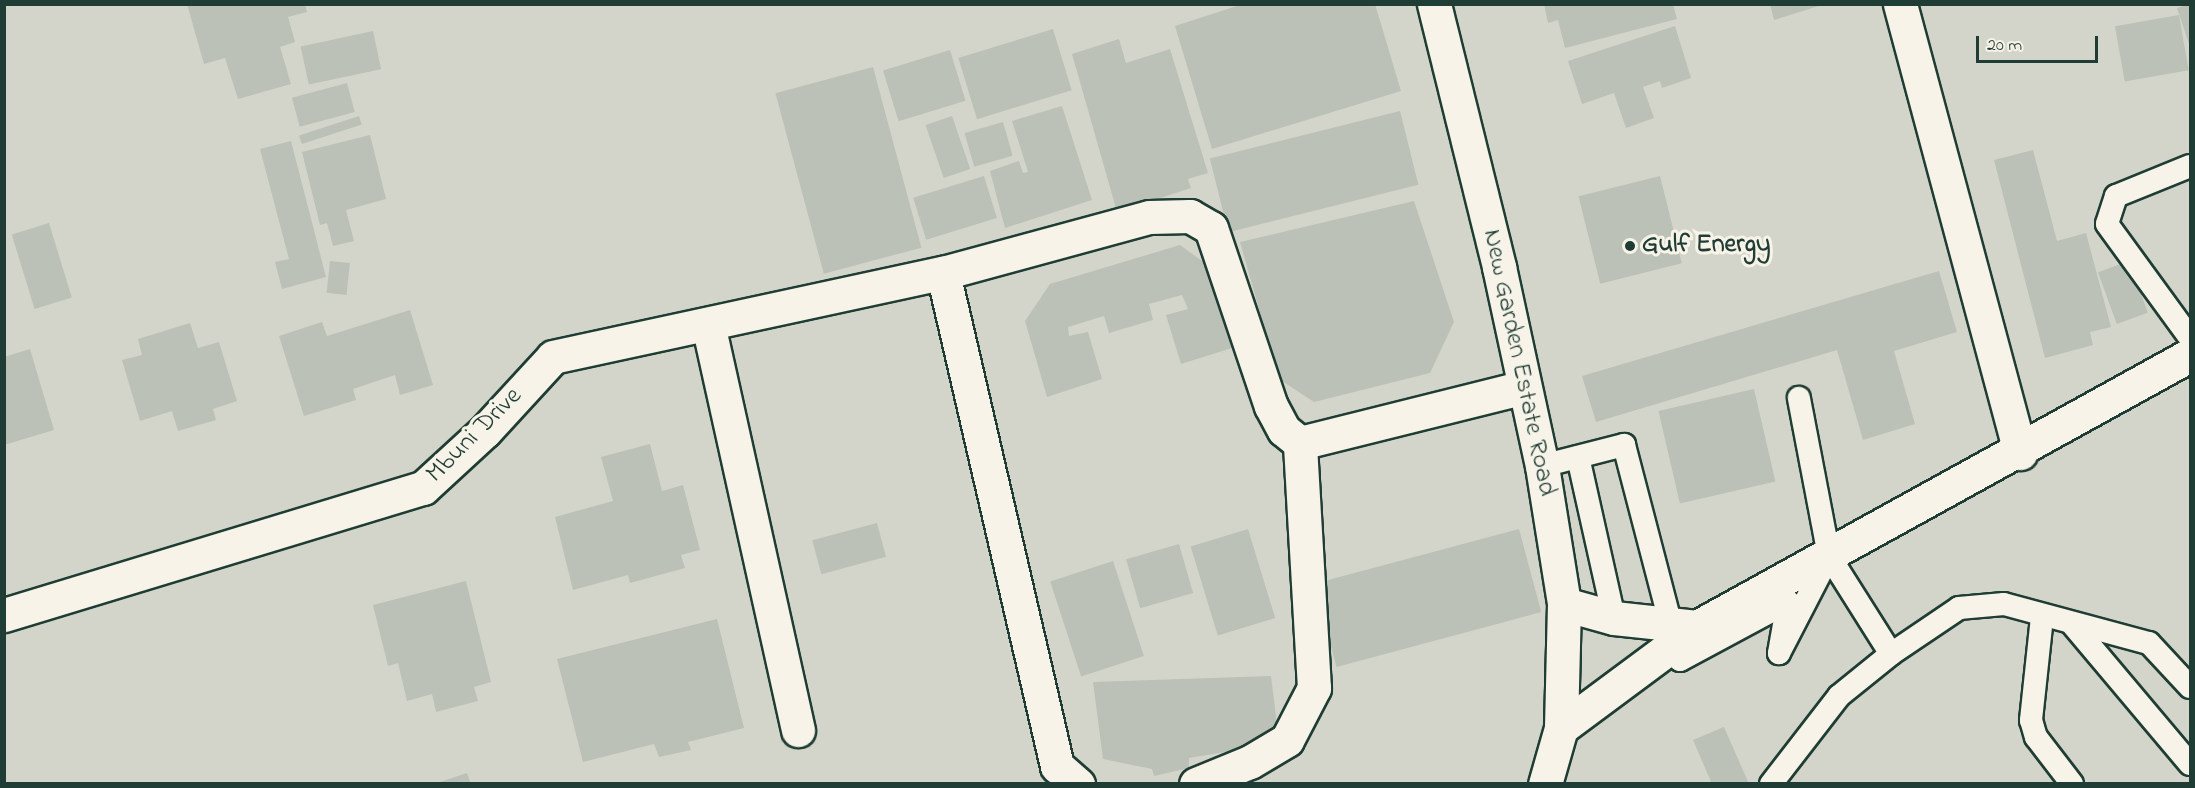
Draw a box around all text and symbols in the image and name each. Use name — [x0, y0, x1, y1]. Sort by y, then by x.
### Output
scale bar — [1979, 24, 2100, 62]
text: 20 m — [1987, 33, 2022, 59]
street label: New Garden Estate Road — [1474, 227, 1562, 499]
place label: Gulf Energy — [1642, 230, 1770, 262]
marker: Gulf Energy — [1623, 239, 1637, 253]
street label: Mbuni Drive — [421, 382, 529, 490]

